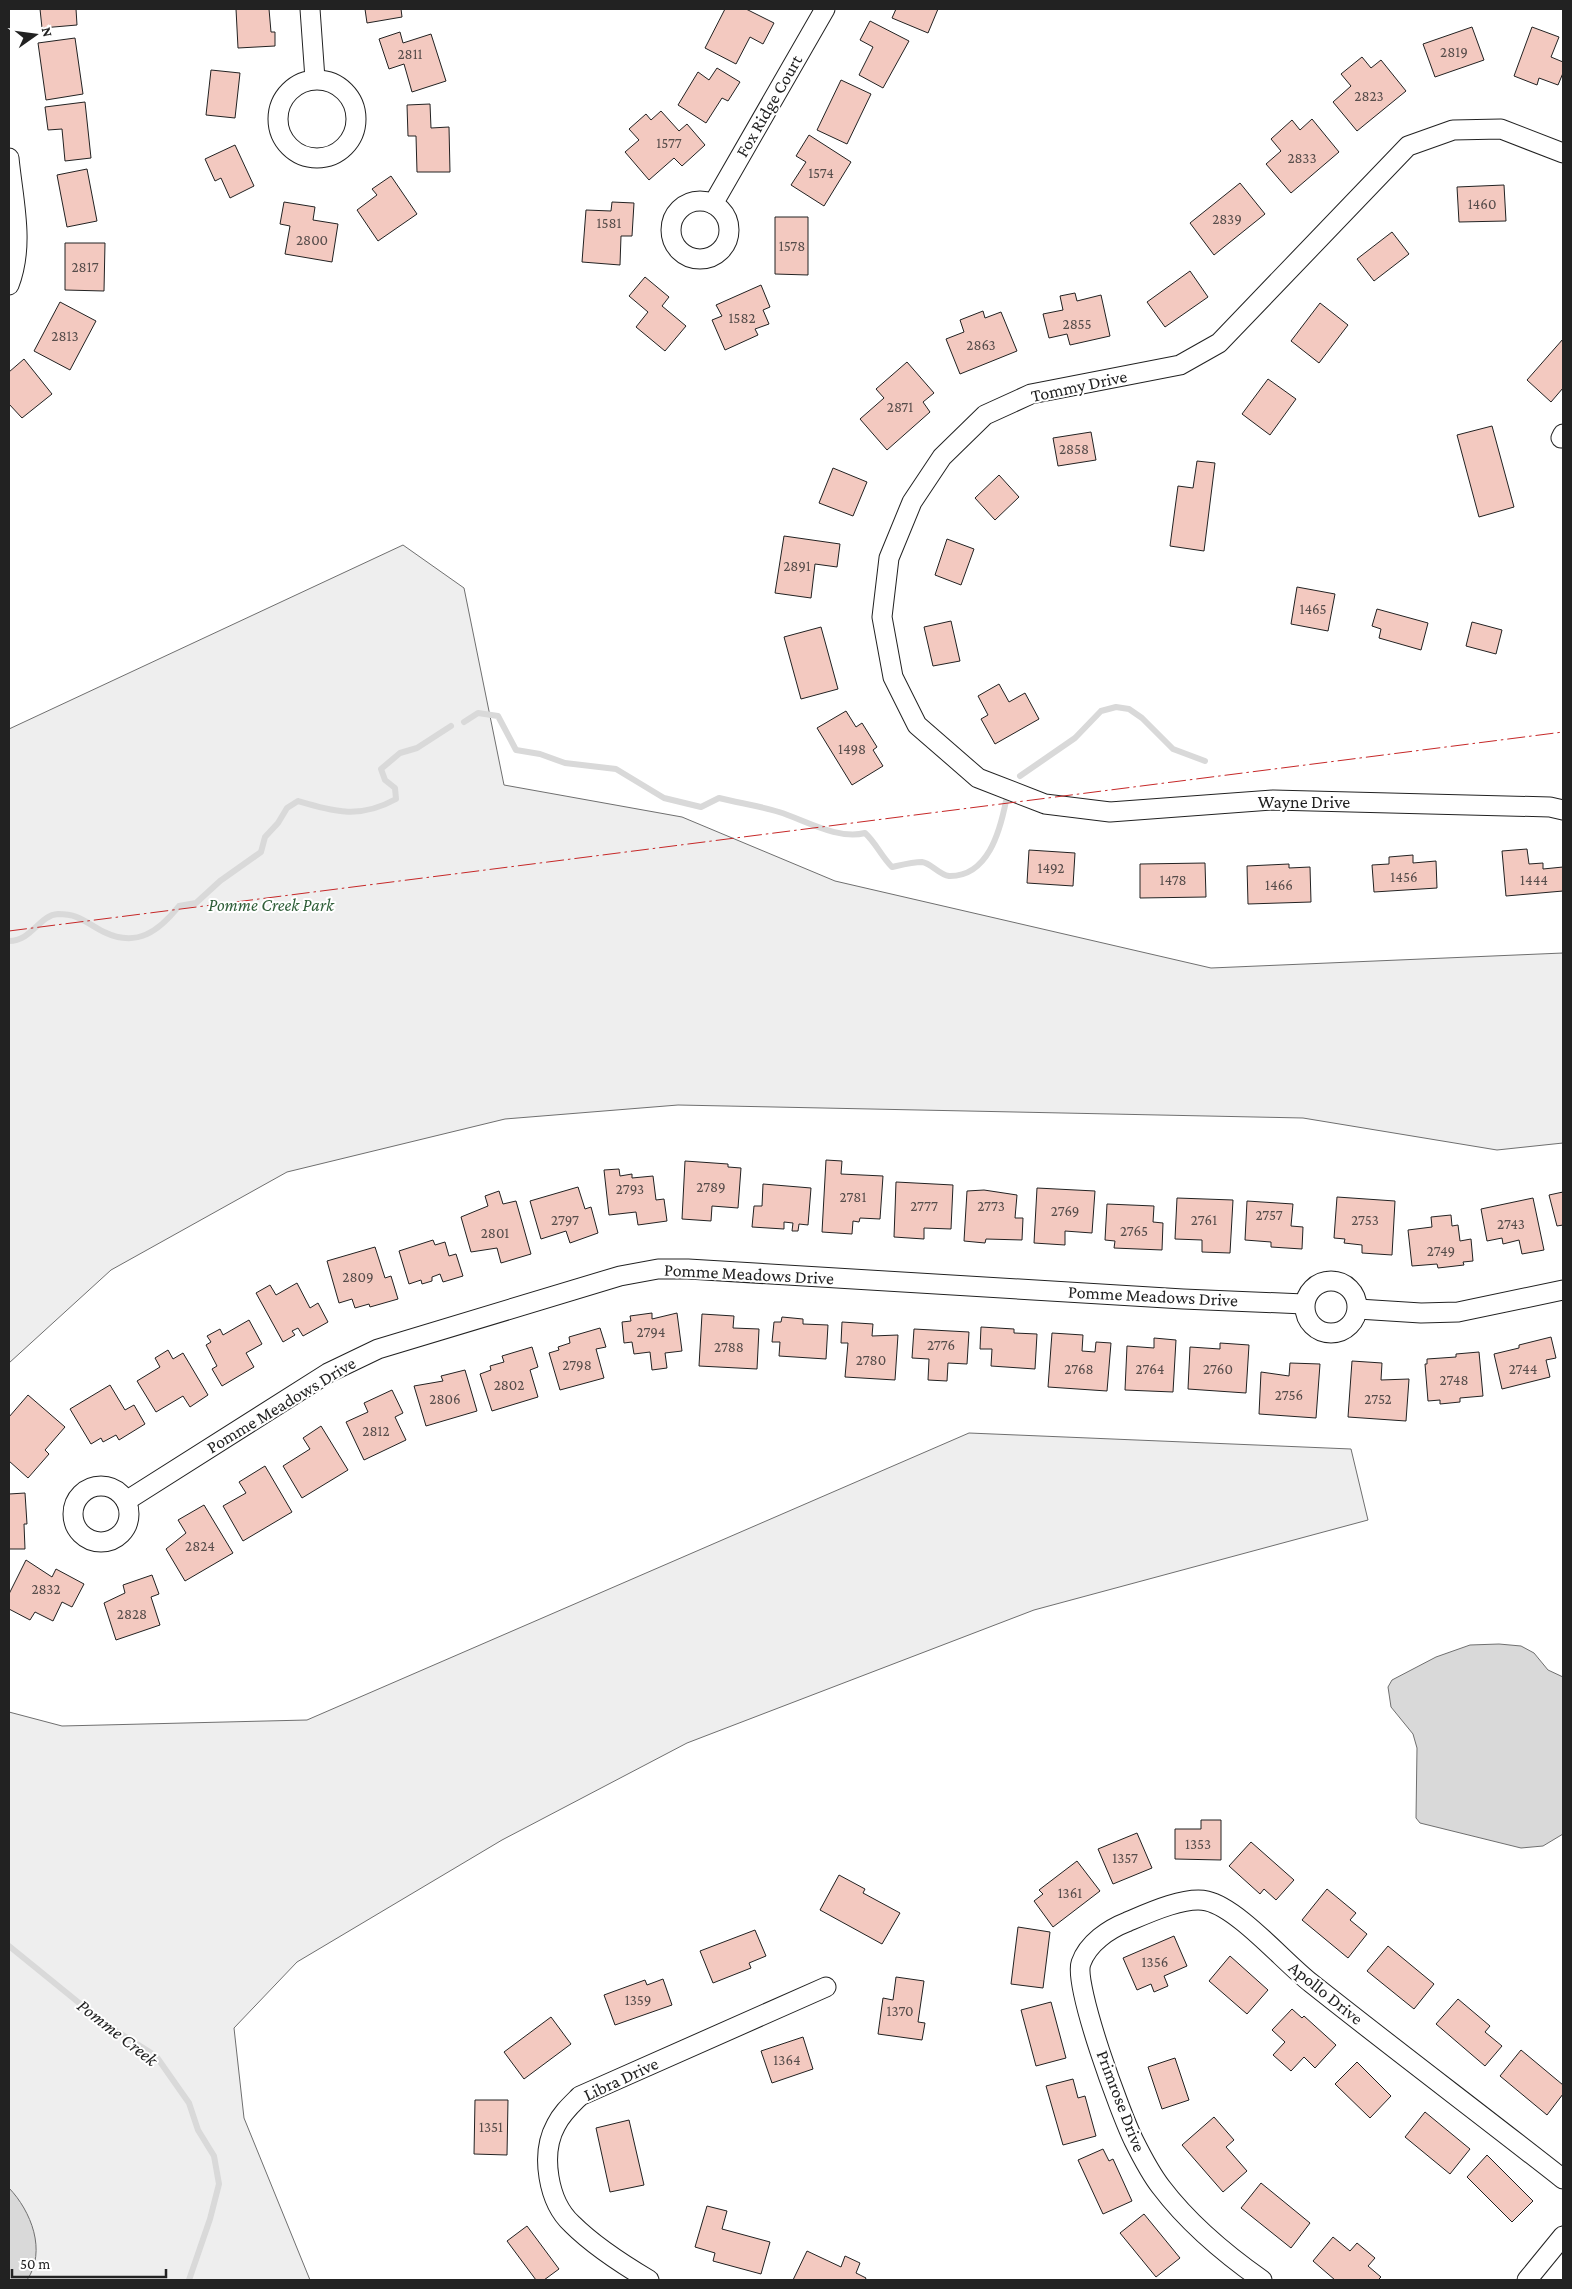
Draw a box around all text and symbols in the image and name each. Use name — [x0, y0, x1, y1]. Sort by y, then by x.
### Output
north arrow — [10, 10, 60, 60]
text: N — [39, 25, 57, 39]
house number: 2819 — [1440, 44, 1468, 60]
house number: 2811 — [397, 46, 423, 62]
street label: Fox Ridge Court — [732, 51, 807, 161]
house number: 2823 — [1354, 88, 1384, 104]
house number: 1577 — [656, 135, 682, 151]
house number: 2833 — [1287, 150, 1317, 166]
house number: 1574 — [808, 165, 834, 181]
house number: 1460 — [1468, 196, 1496, 212]
house number: 2839 — [1212, 211, 1242, 227]
house number: 1581 — [596, 215, 622, 231]
house number: 2800 — [296, 232, 328, 248]
house number: 1578 — [779, 238, 805, 254]
house number: 2817 — [71, 259, 99, 275]
house number: 1582 — [728, 310, 756, 326]
house number: 2855 — [1062, 316, 1092, 332]
house number: 2813 — [51, 328, 79, 344]
house number: 2863 — [966, 337, 996, 353]
street label: Tommy Drive — [1029, 366, 1129, 406]
house number: 2871 — [887, 399, 913, 415]
house number: 2858 — [1059, 441, 1089, 457]
house number: 2891 — [783, 558, 811, 574]
house number: 1465 — [1299, 601, 1327, 617]
house number: 1498 — [838, 741, 866, 757]
street label: Wayne Drive — [1258, 792, 1350, 812]
house number: 1492 — [1037, 860, 1065, 876]
house number: 1456 — [1390, 869, 1418, 885]
house number: 1478 — [1159, 872, 1187, 888]
house number: 1444 — [1520, 872, 1548, 888]
house number: 1466 — [1265, 877, 1293, 893]
park label: Pomme Creek Park — [208, 895, 335, 915]
house number: 2789 — [696, 1179, 726, 1195]
house number: 2793 — [616, 1181, 644, 1197]
house number: 2781 — [840, 1189, 866, 1205]
house number: 2777 — [910, 1198, 938, 1214]
house number: 2773 — [977, 1198, 1005, 1214]
house number: 2769 — [1051, 1203, 1079, 1219]
house number: 2757 — [1255, 1207, 1283, 1223]
house number: 2797 — [551, 1212, 579, 1228]
house number: 2761 — [1191, 1212, 1217, 1228]
house number: 2753 — [1351, 1212, 1379, 1228]
house number: 2743 — [1497, 1216, 1525, 1232]
house number: 2765 — [1120, 1223, 1148, 1239]
house number: 2801 — [481, 1225, 509, 1241]
house number: 2749 — [1427, 1243, 1455, 1259]
street label: Pomme Meadows Drive — [664, 1260, 835, 1288]
house number: 2809 — [342, 1269, 374, 1285]
street label: Pomme Meadows Drive — [1068, 1282, 1239, 1310]
house number: 2794 — [637, 1324, 665, 1340]
house number: 2776 — [927, 1337, 955, 1353]
house number: 2788 — [714, 1339, 744, 1355]
house number: 2780 — [856, 1352, 886, 1368]
street label: Pomme Meadows Drive — [203, 1353, 359, 1457]
house number: 2798 — [562, 1357, 592, 1373]
house number: 2768 — [1064, 1361, 1094, 1377]
house number: 2764 — [1136, 1361, 1164, 1377]
house number: 2760 — [1203, 1361, 1233, 1377]
house number: 2744 — [1509, 1361, 1537, 1377]
house number: 2748 — [1439, 1372, 1469, 1388]
house number: 2802 — [494, 1377, 524, 1393]
house number: 2756 — [1275, 1387, 1303, 1403]
house number: 2806 — [429, 1391, 461, 1407]
house number: 2752 — [1364, 1391, 1392, 1407]
house number: 2812 — [362, 1423, 390, 1439]
house number: 2824 — [185, 1538, 215, 1554]
house number: 2832 — [31, 1581, 61, 1597]
house number: 2828 — [117, 1606, 147, 1622]
house number: 1353 — [1185, 1836, 1211, 1852]
house number: 1357 — [1112, 1850, 1138, 1866]
house number: 1361 — [1058, 1885, 1082, 1901]
house number: 1356 — [1142, 1954, 1168, 1970]
street label: Apollo Drive — [1285, 1957, 1367, 2029]
house number: 1359 — [625, 1992, 651, 2008]
water label: Pomme Creek — [73, 1995, 163, 2071]
house number: 1370 — [886, 2003, 914, 2019]
street label: Primrose Drive — [1092, 2047, 1150, 2155]
house number: 1364 — [773, 2052, 801, 2068]
street label: Libra Drive — [581, 2053, 661, 2105]
house number: 1351 — [479, 2119, 503, 2135]
scale bar — [12, 2246, 166, 2278]
text: 50 m — [20, 2256, 50, 2272]

